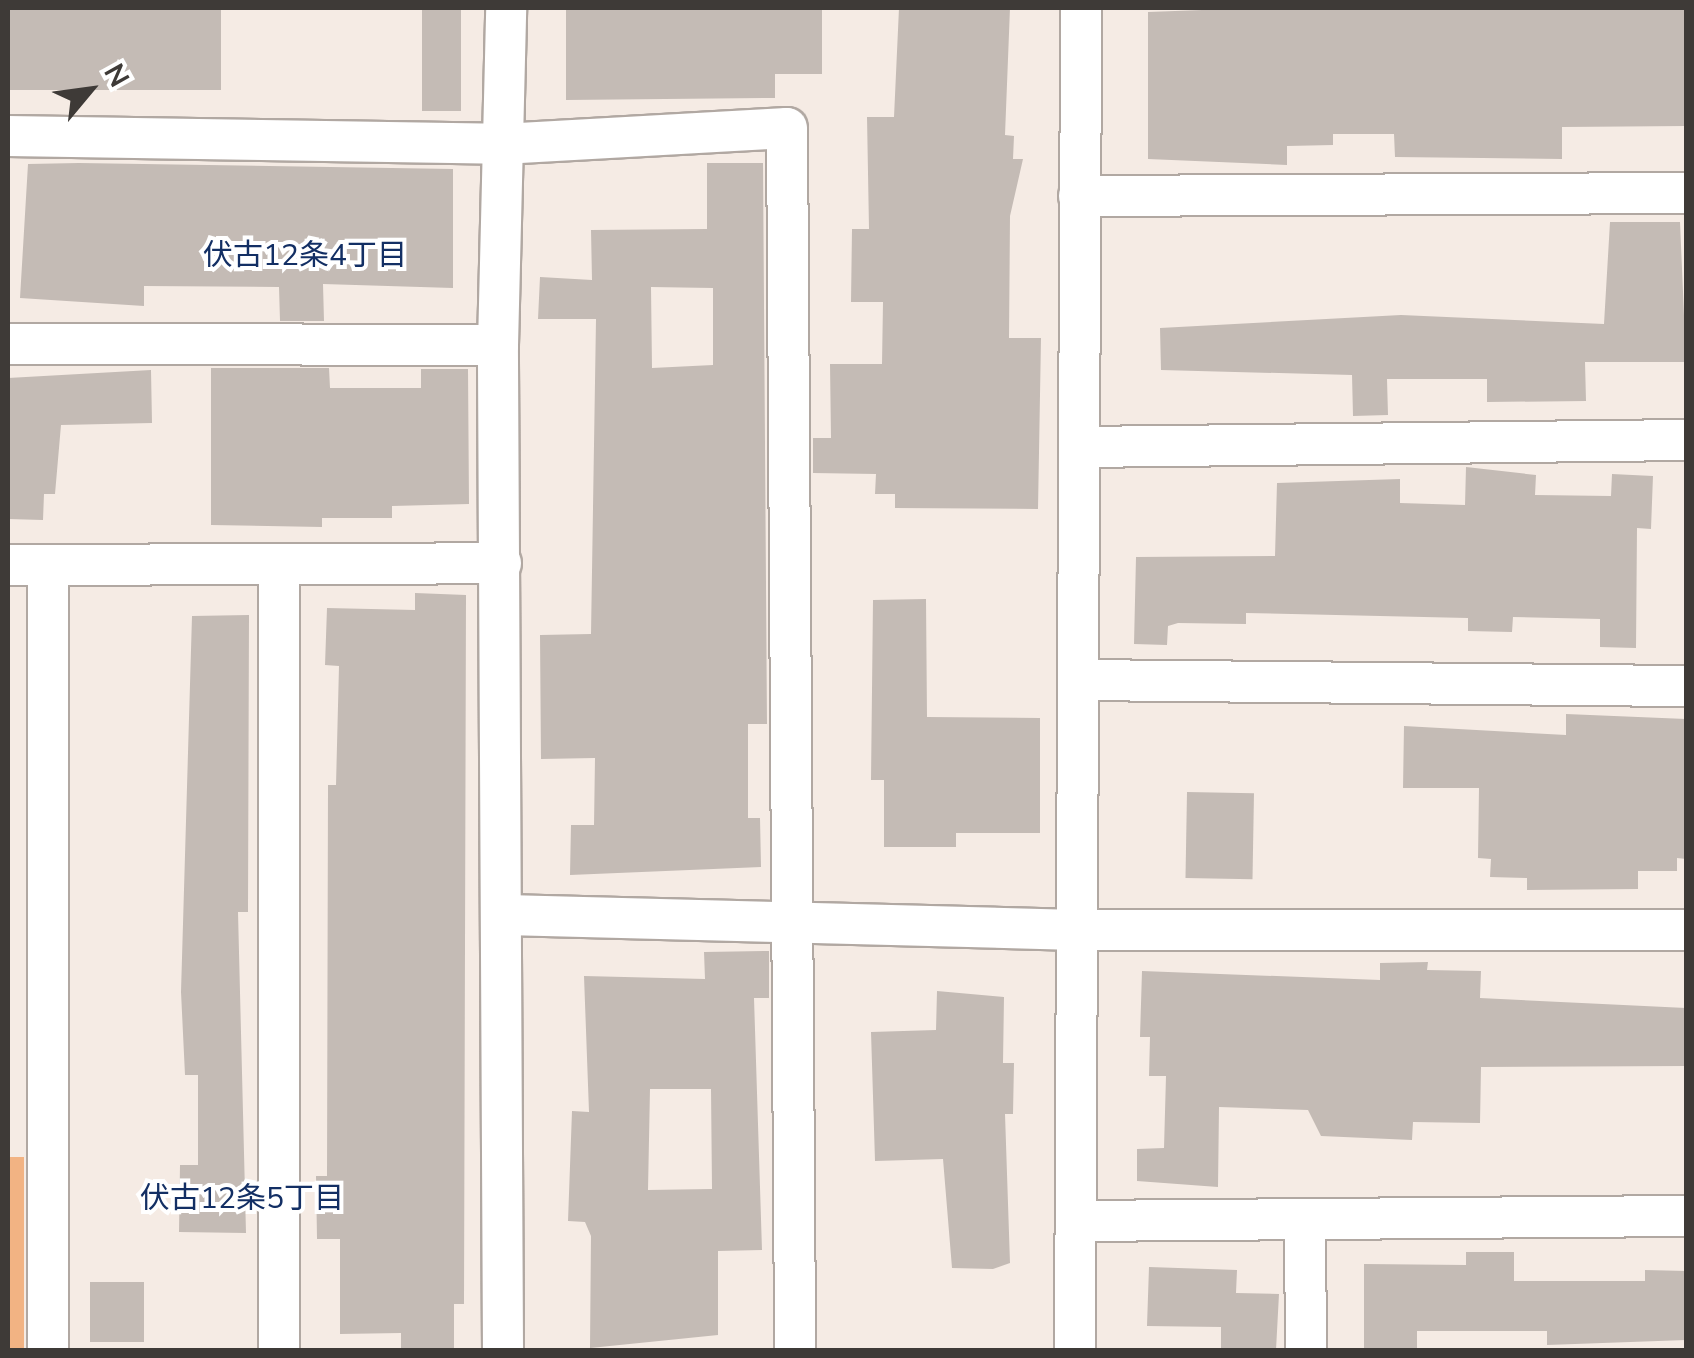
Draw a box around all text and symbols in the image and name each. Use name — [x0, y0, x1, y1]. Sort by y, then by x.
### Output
north arrow — [40, 40, 140, 140]
text: N — [95, 57, 138, 94]
district label: 伏古12条4丁目 — [203, 238, 407, 274]
district label: 伏古12条5丁目 — [140, 1181, 344, 1217]

